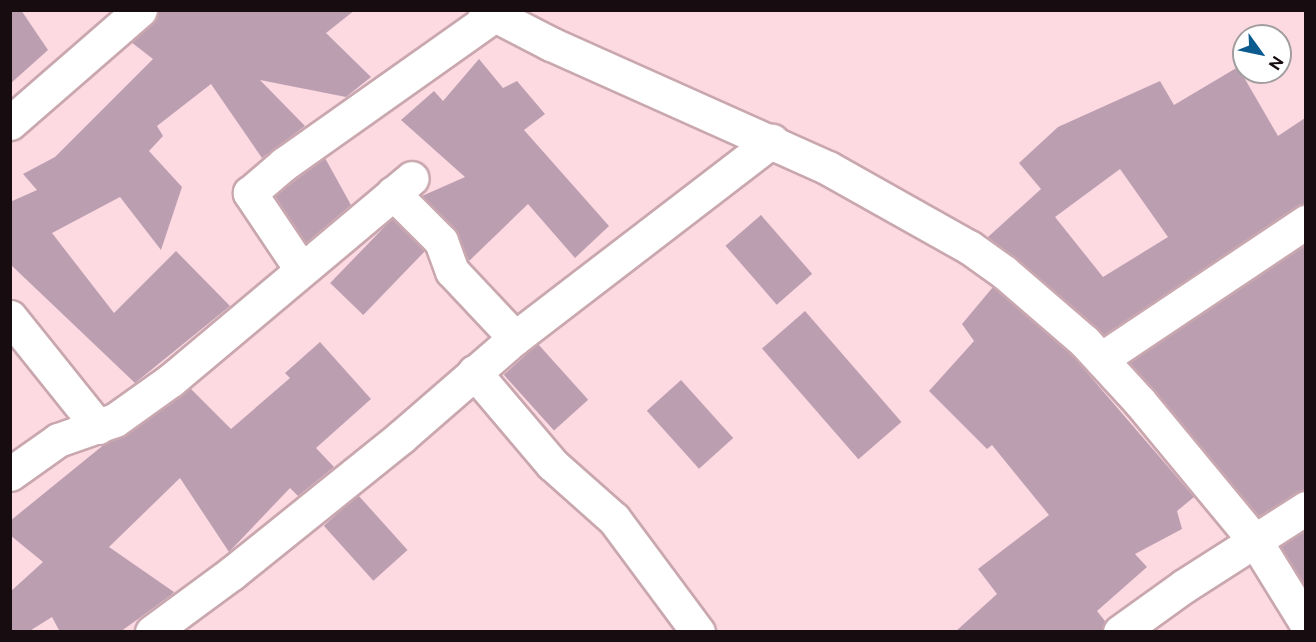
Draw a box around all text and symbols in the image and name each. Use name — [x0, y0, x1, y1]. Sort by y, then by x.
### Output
north arrow — [1232, 24, 1292, 84]
text: N — [1264, 53, 1287, 73]

